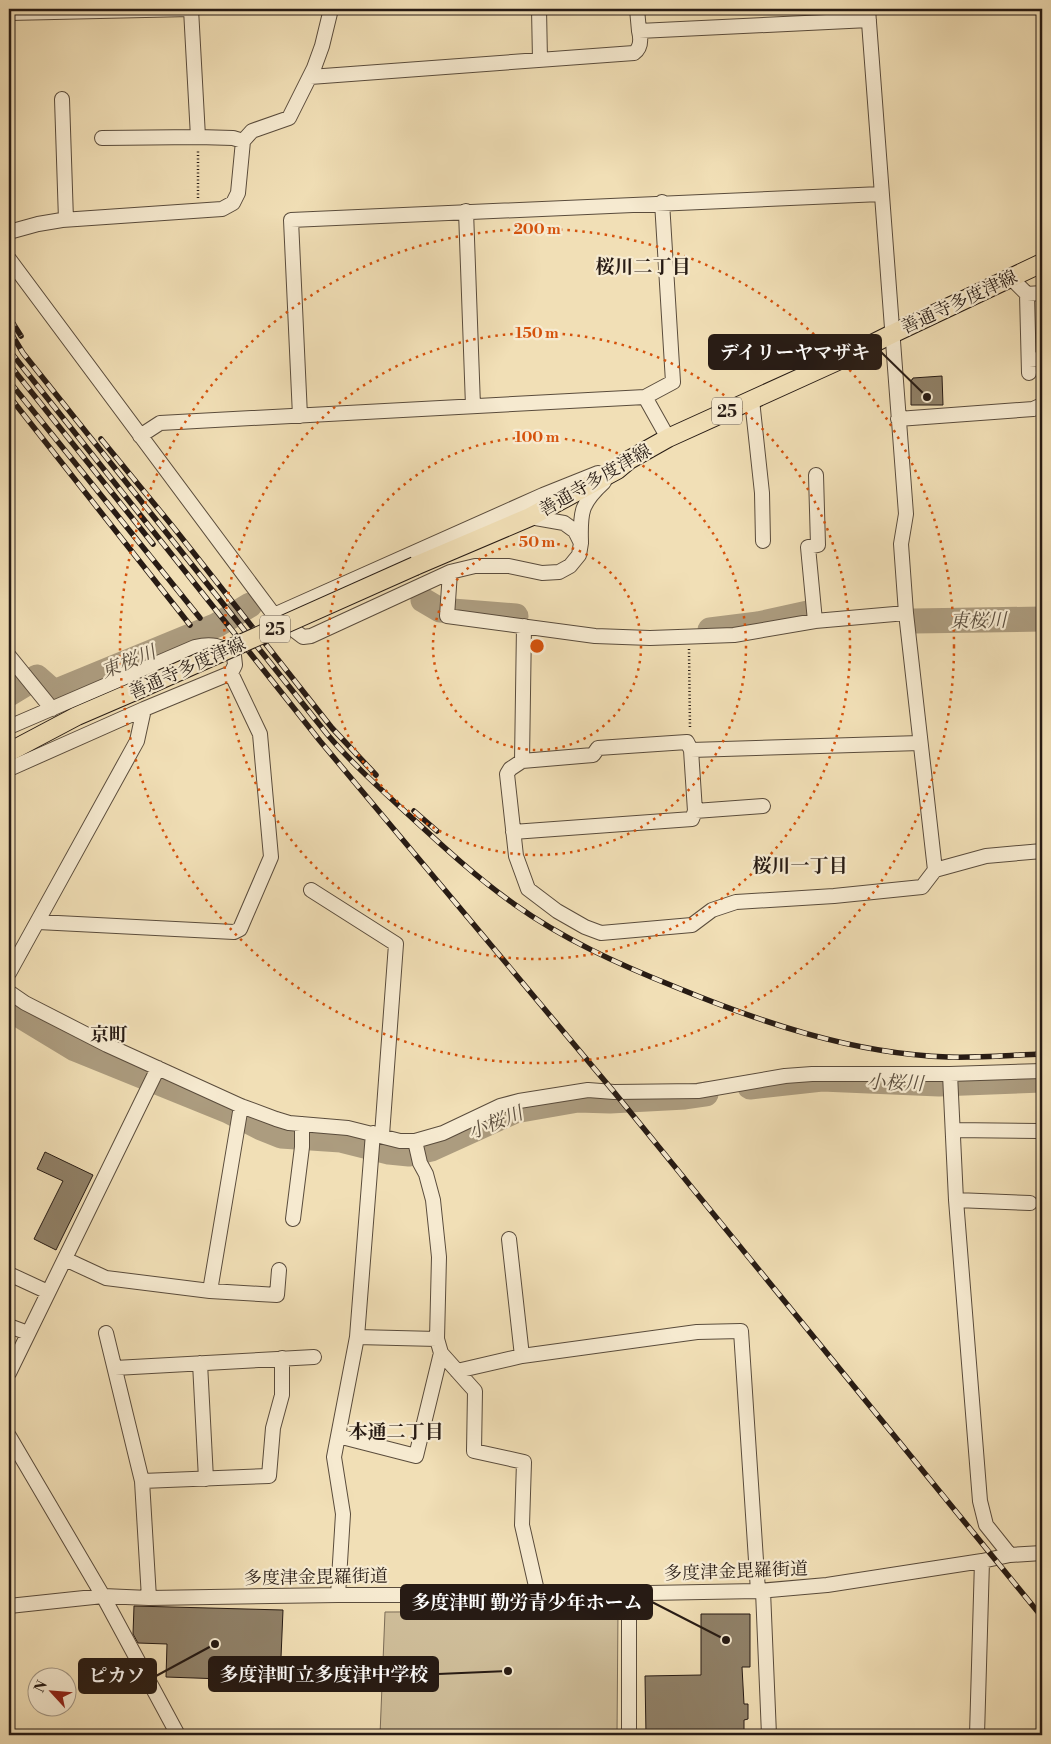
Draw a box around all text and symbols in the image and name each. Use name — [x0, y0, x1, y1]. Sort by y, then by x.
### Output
text: 200 m — [513, 220, 561, 239]
district label: 桜川二丁目 — [595, 255, 691, 279]
street label: 善通寺多度津線 — [897, 265, 1021, 340]
text: 150 m — [515, 324, 559, 343]
callout: デイリーヤマザキ — [709, 335, 881, 369]
text: デイリーヤマザキ — [720, 341, 870, 365]
road number: 25 — [712, 398, 742, 424]
text: 100 m — [515, 428, 560, 447]
street label: 善通寺多度津線 — [535, 439, 656, 522]
text: 50 m — [519, 533, 555, 552]
water label: 東桜川 — [949, 608, 1009, 633]
road number: 25 — [260, 616, 290, 642]
street label: 善通寺多度津線 — [125, 632, 249, 705]
centre of rings — [528, 637, 546, 655]
water label: 東桜川 — [97, 639, 161, 684]
district label: 桜川一丁目 — [752, 854, 848, 878]
district label: 京町 — [90, 1023, 128, 1047]
water label: 小桜川 — [866, 1070, 926, 1096]
water label: 小桜川 — [464, 1100, 528, 1145]
district label: 本通二丁目 — [348, 1420, 444, 1444]
street label: 多度津金毘羅街道 — [664, 1557, 808, 1586]
street label: 多度津金毘羅街道 — [244, 1565, 388, 1590]
callout: 多度津町 勤労青少年ホーム — [401, 1585, 652, 1619]
text: 多度津町 勤労青少年ホーム — [411, 1591, 643, 1615]
callout: 多度津町立多度津中学校 — [209, 1657, 438, 1691]
callout: ピカソ — [79, 1659, 156, 1693]
text: 多度津町立多度津中学校 — [219, 1663, 429, 1687]
text: ピカソ — [88, 1664, 146, 1688]
north arrow — [28, 1666, 78, 1716]
text: N — [31, 1678, 52, 1696]

